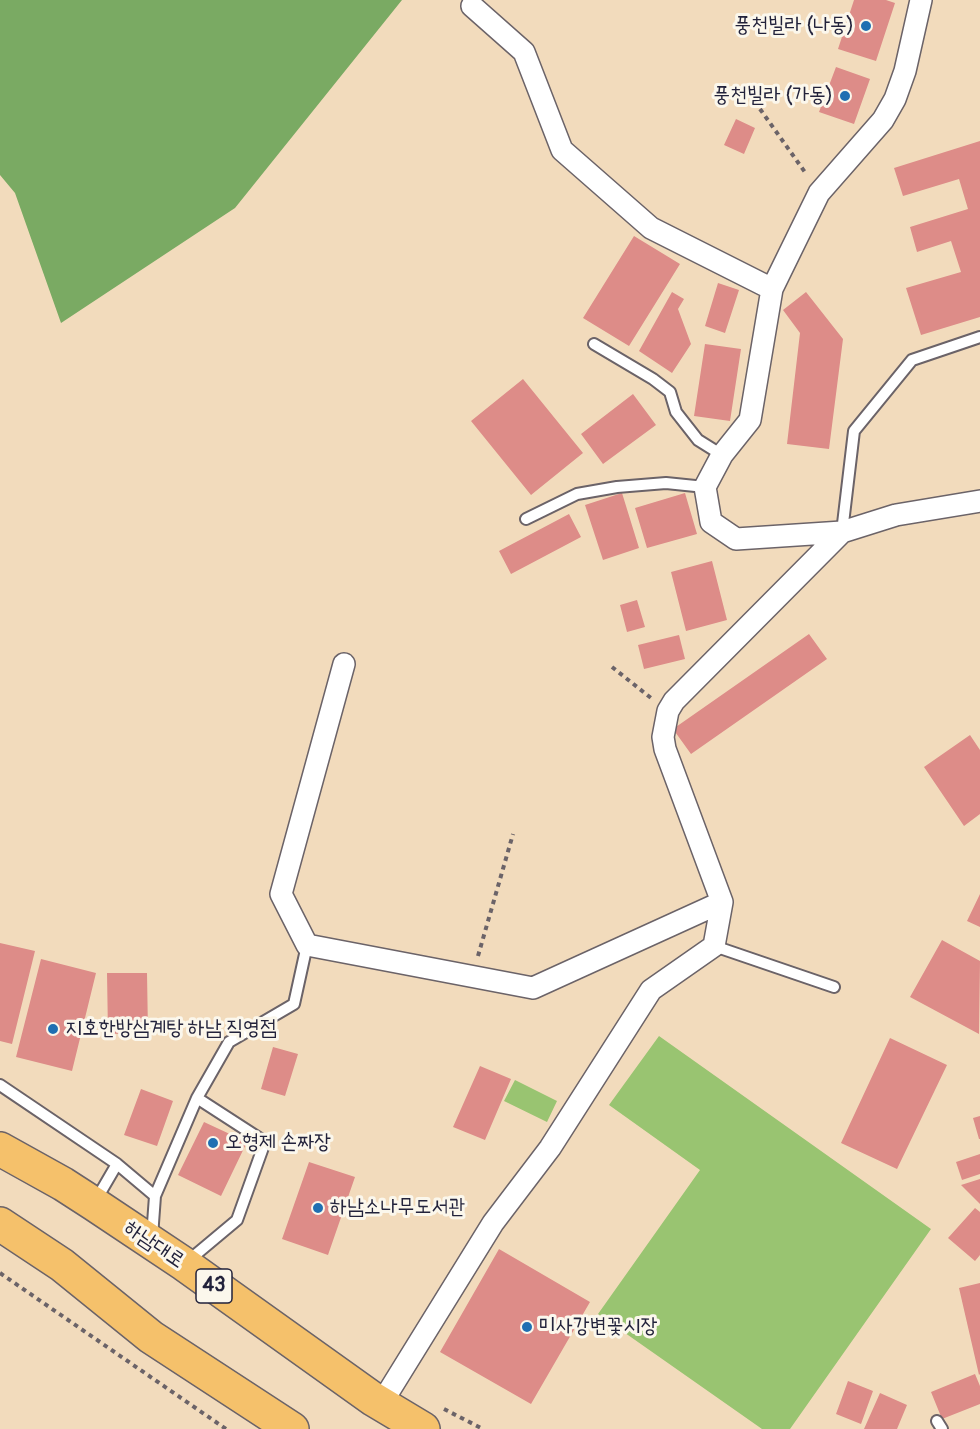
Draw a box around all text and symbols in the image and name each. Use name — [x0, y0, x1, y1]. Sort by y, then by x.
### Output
place label: 풍천빌라 (나동) — [734, 13, 854, 39]
marker: 풍천빌라 (나동) — [859, 19, 873, 33]
place label: 풍천빌라 (가동) — [713, 83, 833, 109]
marker: 풍천빌라 (가동) — [838, 89, 852, 103]
place label: 지호한방삼계탕 하남 직영점 — [65, 1016, 277, 1042]
marker: 지호한방삼계탕 하남 직영점 — [46, 1022, 60, 1036]
place label: 오형제 손짜장 — [225, 1130, 331, 1156]
marker: 오형제 손짜장 — [206, 1136, 220, 1150]
place label: 하남소나무도서관 — [330, 1195, 465, 1221]
marker: 하남소나무도서관 — [311, 1201, 325, 1215]
street label: 하남대로 — [119, 1216, 189, 1274]
road number: 43 — [196, 1269, 232, 1303]
place label: 미사강변꽃시장 — [539, 1314, 657, 1340]
marker: 미사강변꽃시장 — [520, 1320, 534, 1334]

